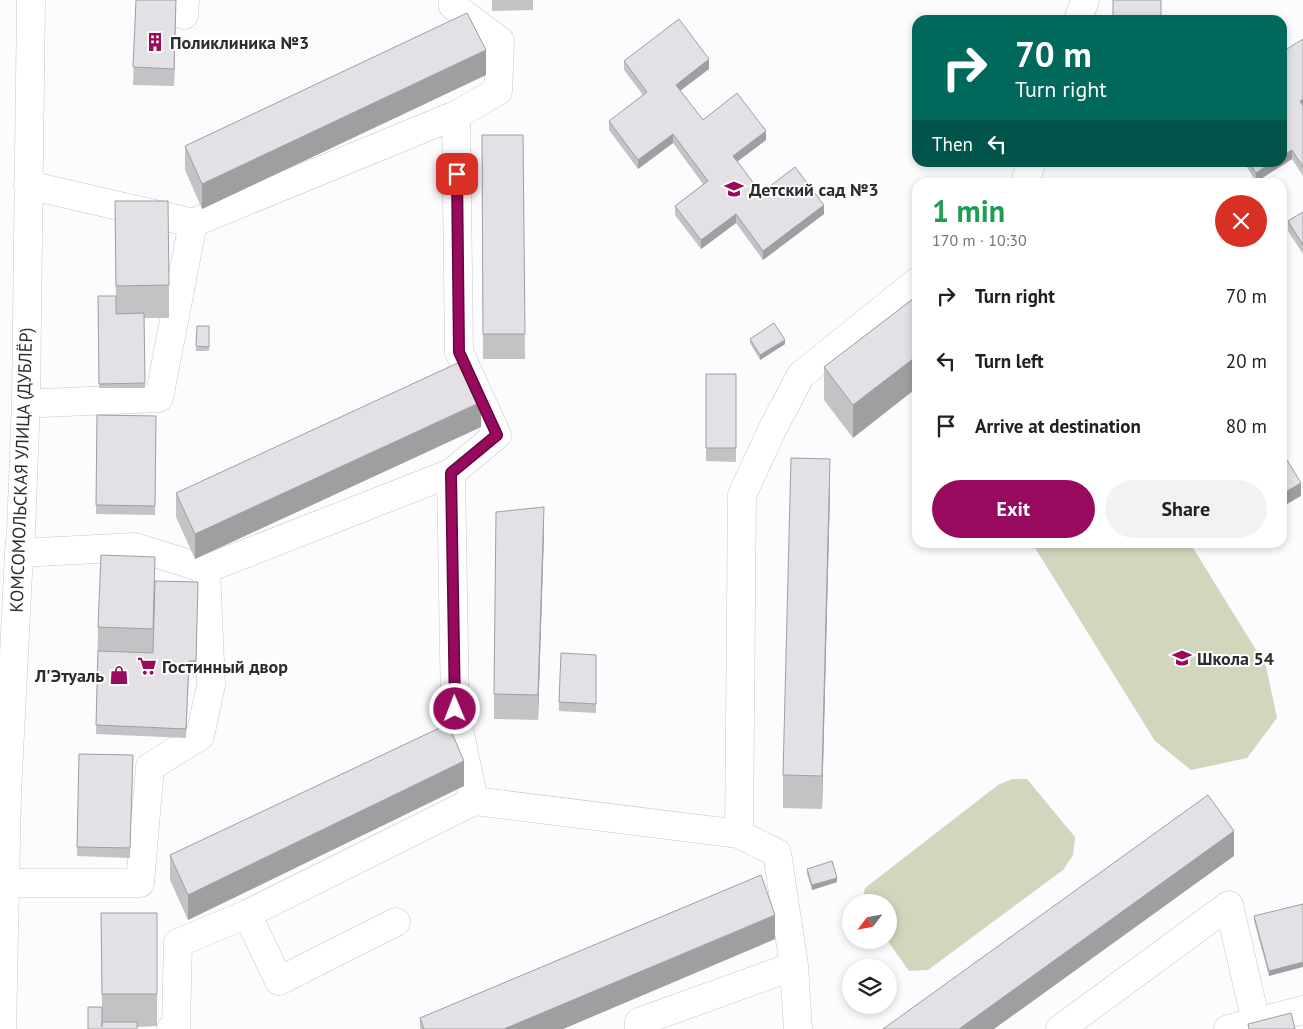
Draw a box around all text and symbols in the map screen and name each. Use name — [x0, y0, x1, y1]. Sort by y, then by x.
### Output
building icon: Поликлиника №3 — [144, 31, 166, 53]
place label: Поликлиника №3 — [170, 31, 309, 54]
text: 70 m — [1015, 31, 1092, 77]
icon: right — [932, 35, 997, 100]
text: Turn right — [1015, 75, 1107, 103]
icon: left — [983, 130, 1011, 158]
text: Then — [932, 132, 973, 156]
pin — [436, 153, 478, 195]
icon: arrive — [443, 160, 471, 188]
school or university icon: Детский сад №3 — [723, 178, 745, 200]
place label: Детский сад №3 — [749, 178, 879, 201]
text: 1 min — [932, 191, 1005, 230]
button: close — [1215, 195, 1267, 247]
text: 170 m · 10:30 — [932, 230, 1027, 250]
icon: right — [932, 282, 960, 310]
text: Turn right — [975, 284, 1055, 308]
text: 70 m — [1226, 284, 1267, 308]
street label: КОМСОМОЛЬСКАЯ УЛИЦА (ДУБЛЁР) — [5, 327, 37, 613]
icon: left — [932, 347, 960, 375]
text: Turn left — [975, 349, 1044, 373]
text: 20 m — [1226, 349, 1267, 373]
icon: arrive — [932, 412, 960, 440]
text: Arrive at destination — [975, 414, 1141, 438]
text: 80 m — [1226, 414, 1267, 438]
button: Exit — [932, 480, 1095, 538]
button: Share — [1105, 480, 1267, 538]
school or university icon: Школа 54 — [1171, 647, 1193, 669]
place label: Школа 54 — [1197, 647, 1274, 670]
supermarket icon: Гостинный двор — [136, 655, 158, 677]
place label: Гостинный двор — [162, 655, 288, 678]
place label: Л'Этуаль — [34, 664, 104, 687]
shop icon: Л'Этуаль — [108, 664, 130, 686]
position arrow — [428, 682, 480, 734]
north arrow — [842, 894, 898, 949]
map controls — [842, 894, 897, 1014]
button: layers — [842, 959, 897, 1014]

